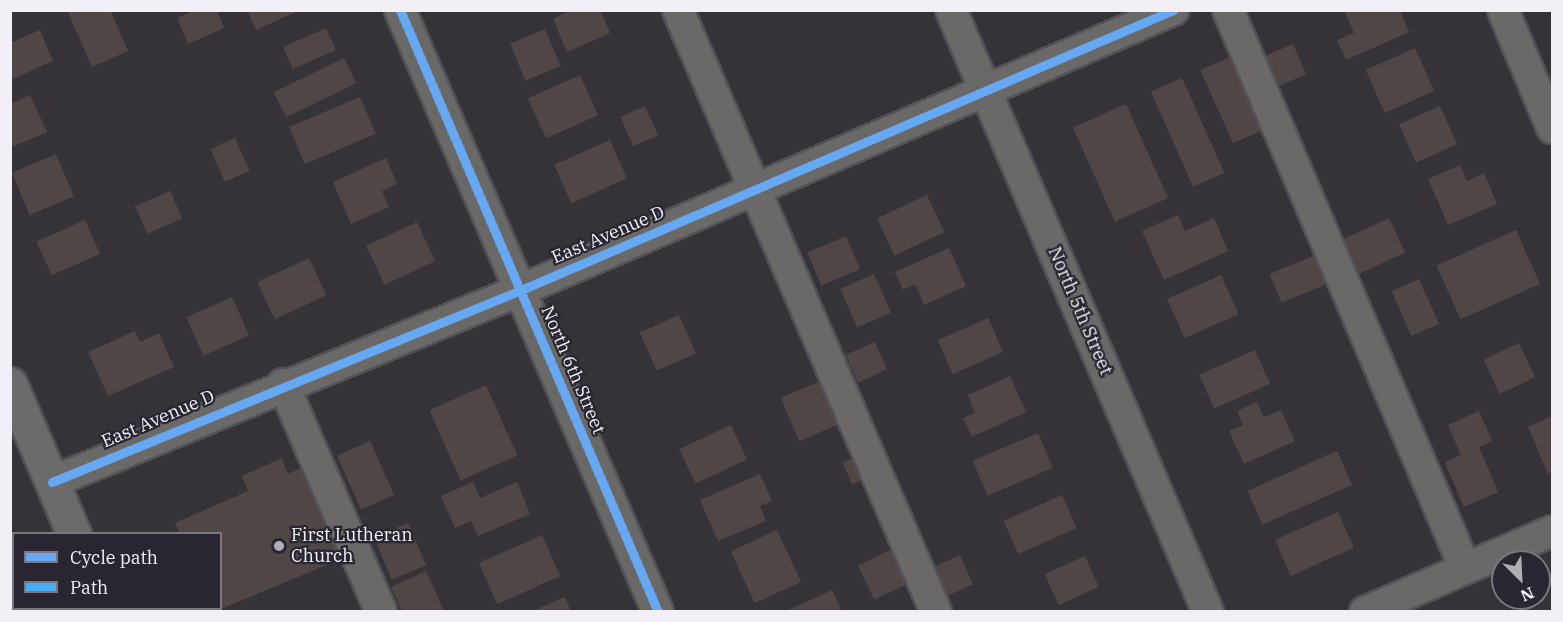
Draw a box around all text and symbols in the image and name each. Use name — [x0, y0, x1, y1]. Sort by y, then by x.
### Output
street label: East Avenue D — [548, 201, 668, 269]
street label: North 5th Street — [1043, 244, 1117, 378]
street label: North 6th Street — [536, 303, 610, 437]
street label: East Avenue D — [98, 385, 218, 453]
place label: First Lutheran Church — [291, 525, 413, 568]
legend — [12, 532, 222, 610]
marker: First Lutheran Church — [272, 539, 286, 553]
text: Cycle path — [70, 546, 158, 569]
north arrow — [1491, 550, 1551, 610]
text: Path — [70, 576, 108, 599]
text: N — [1518, 583, 1537, 606]

